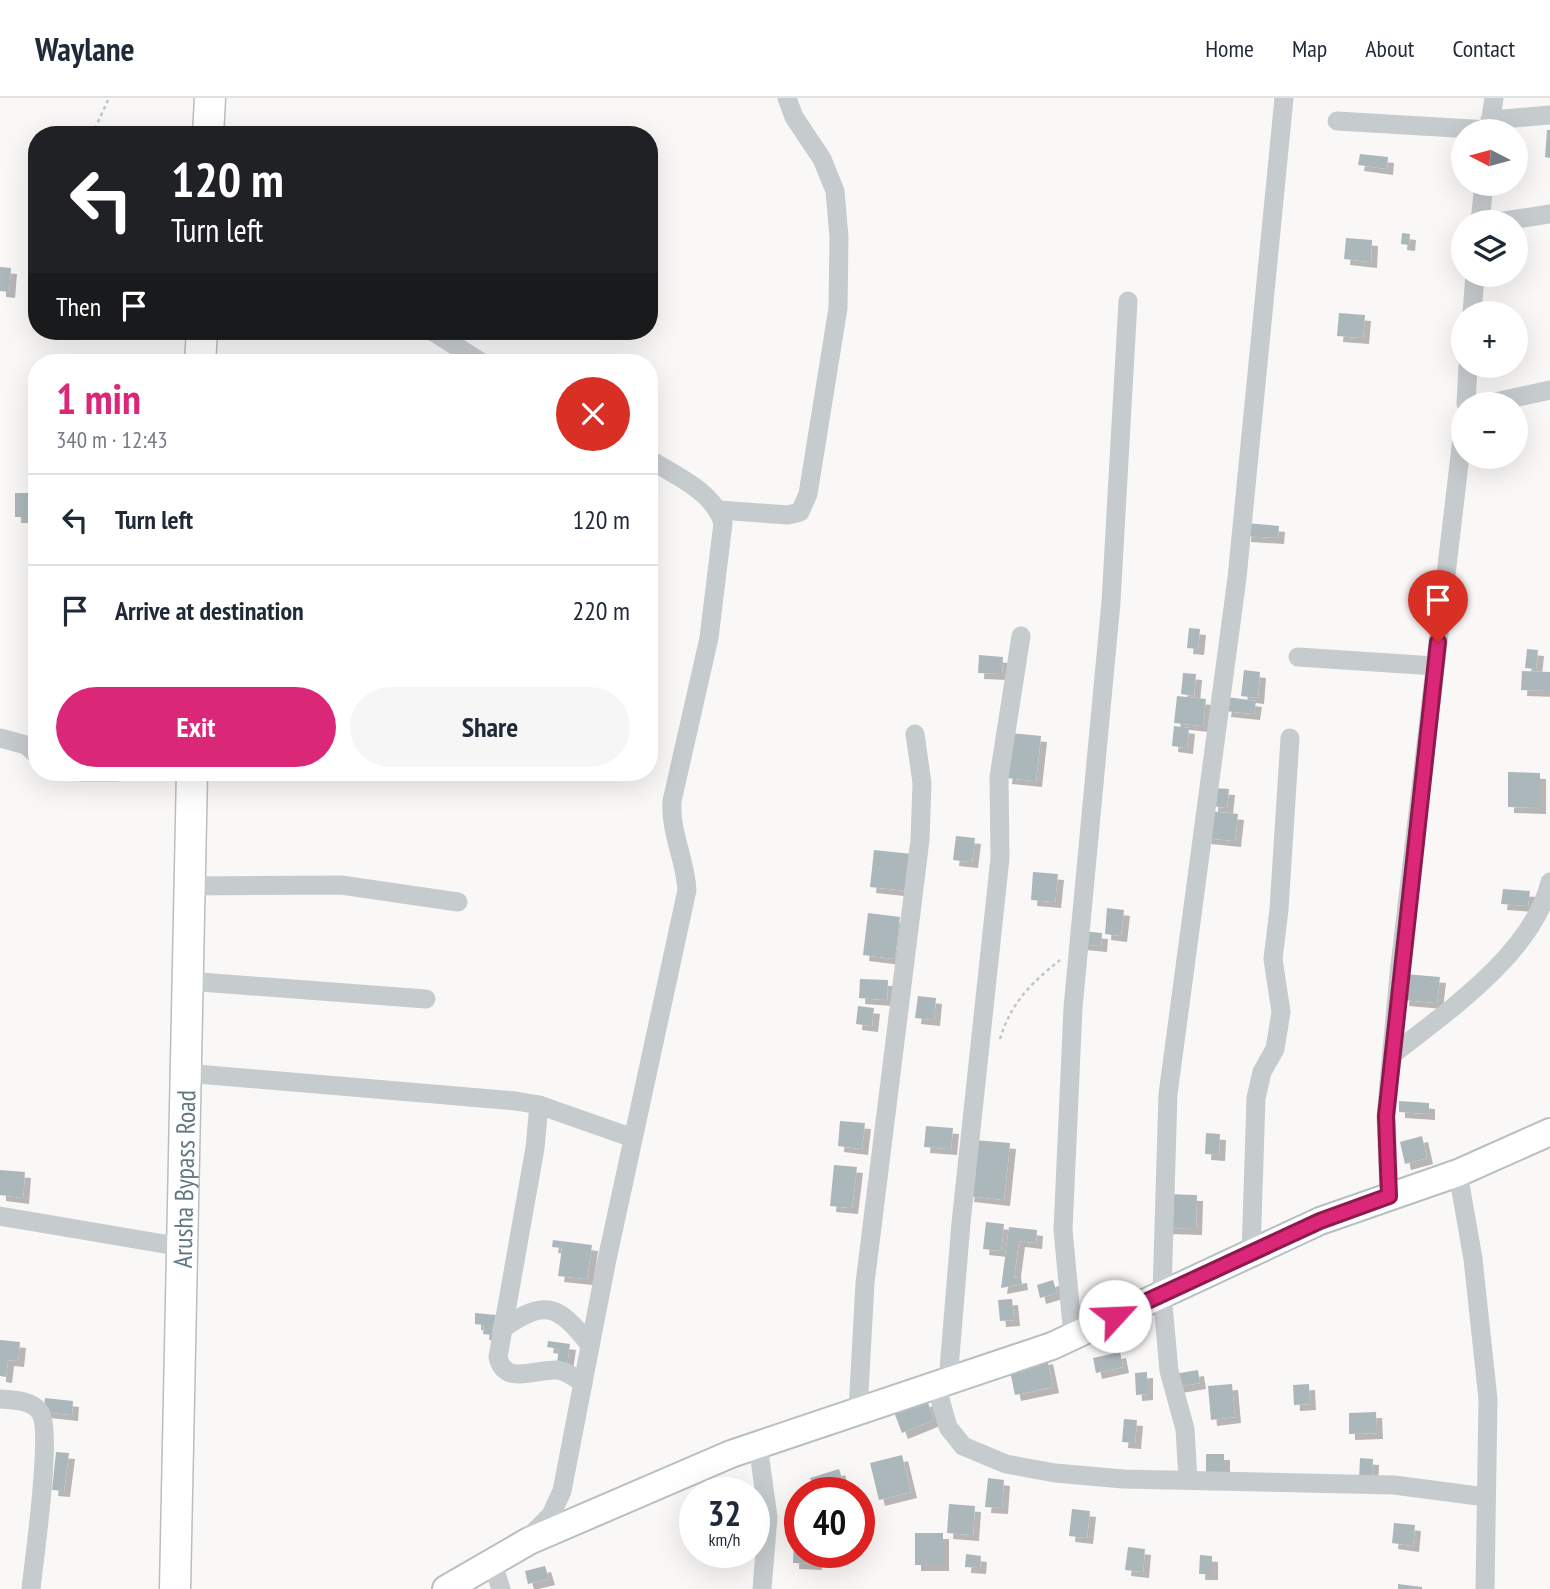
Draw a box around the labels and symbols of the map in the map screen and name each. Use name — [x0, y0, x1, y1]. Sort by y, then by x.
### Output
north arrow — [1451, 119, 1528, 196]
pin — [1408, 570, 1468, 642]
street label: Arusha Bypass Road — [165, 1090, 202, 1268]
position arrow — [1078, 1279, 1152, 1353]
speed limit sign: 40 — [784, 1477, 875, 1568]

